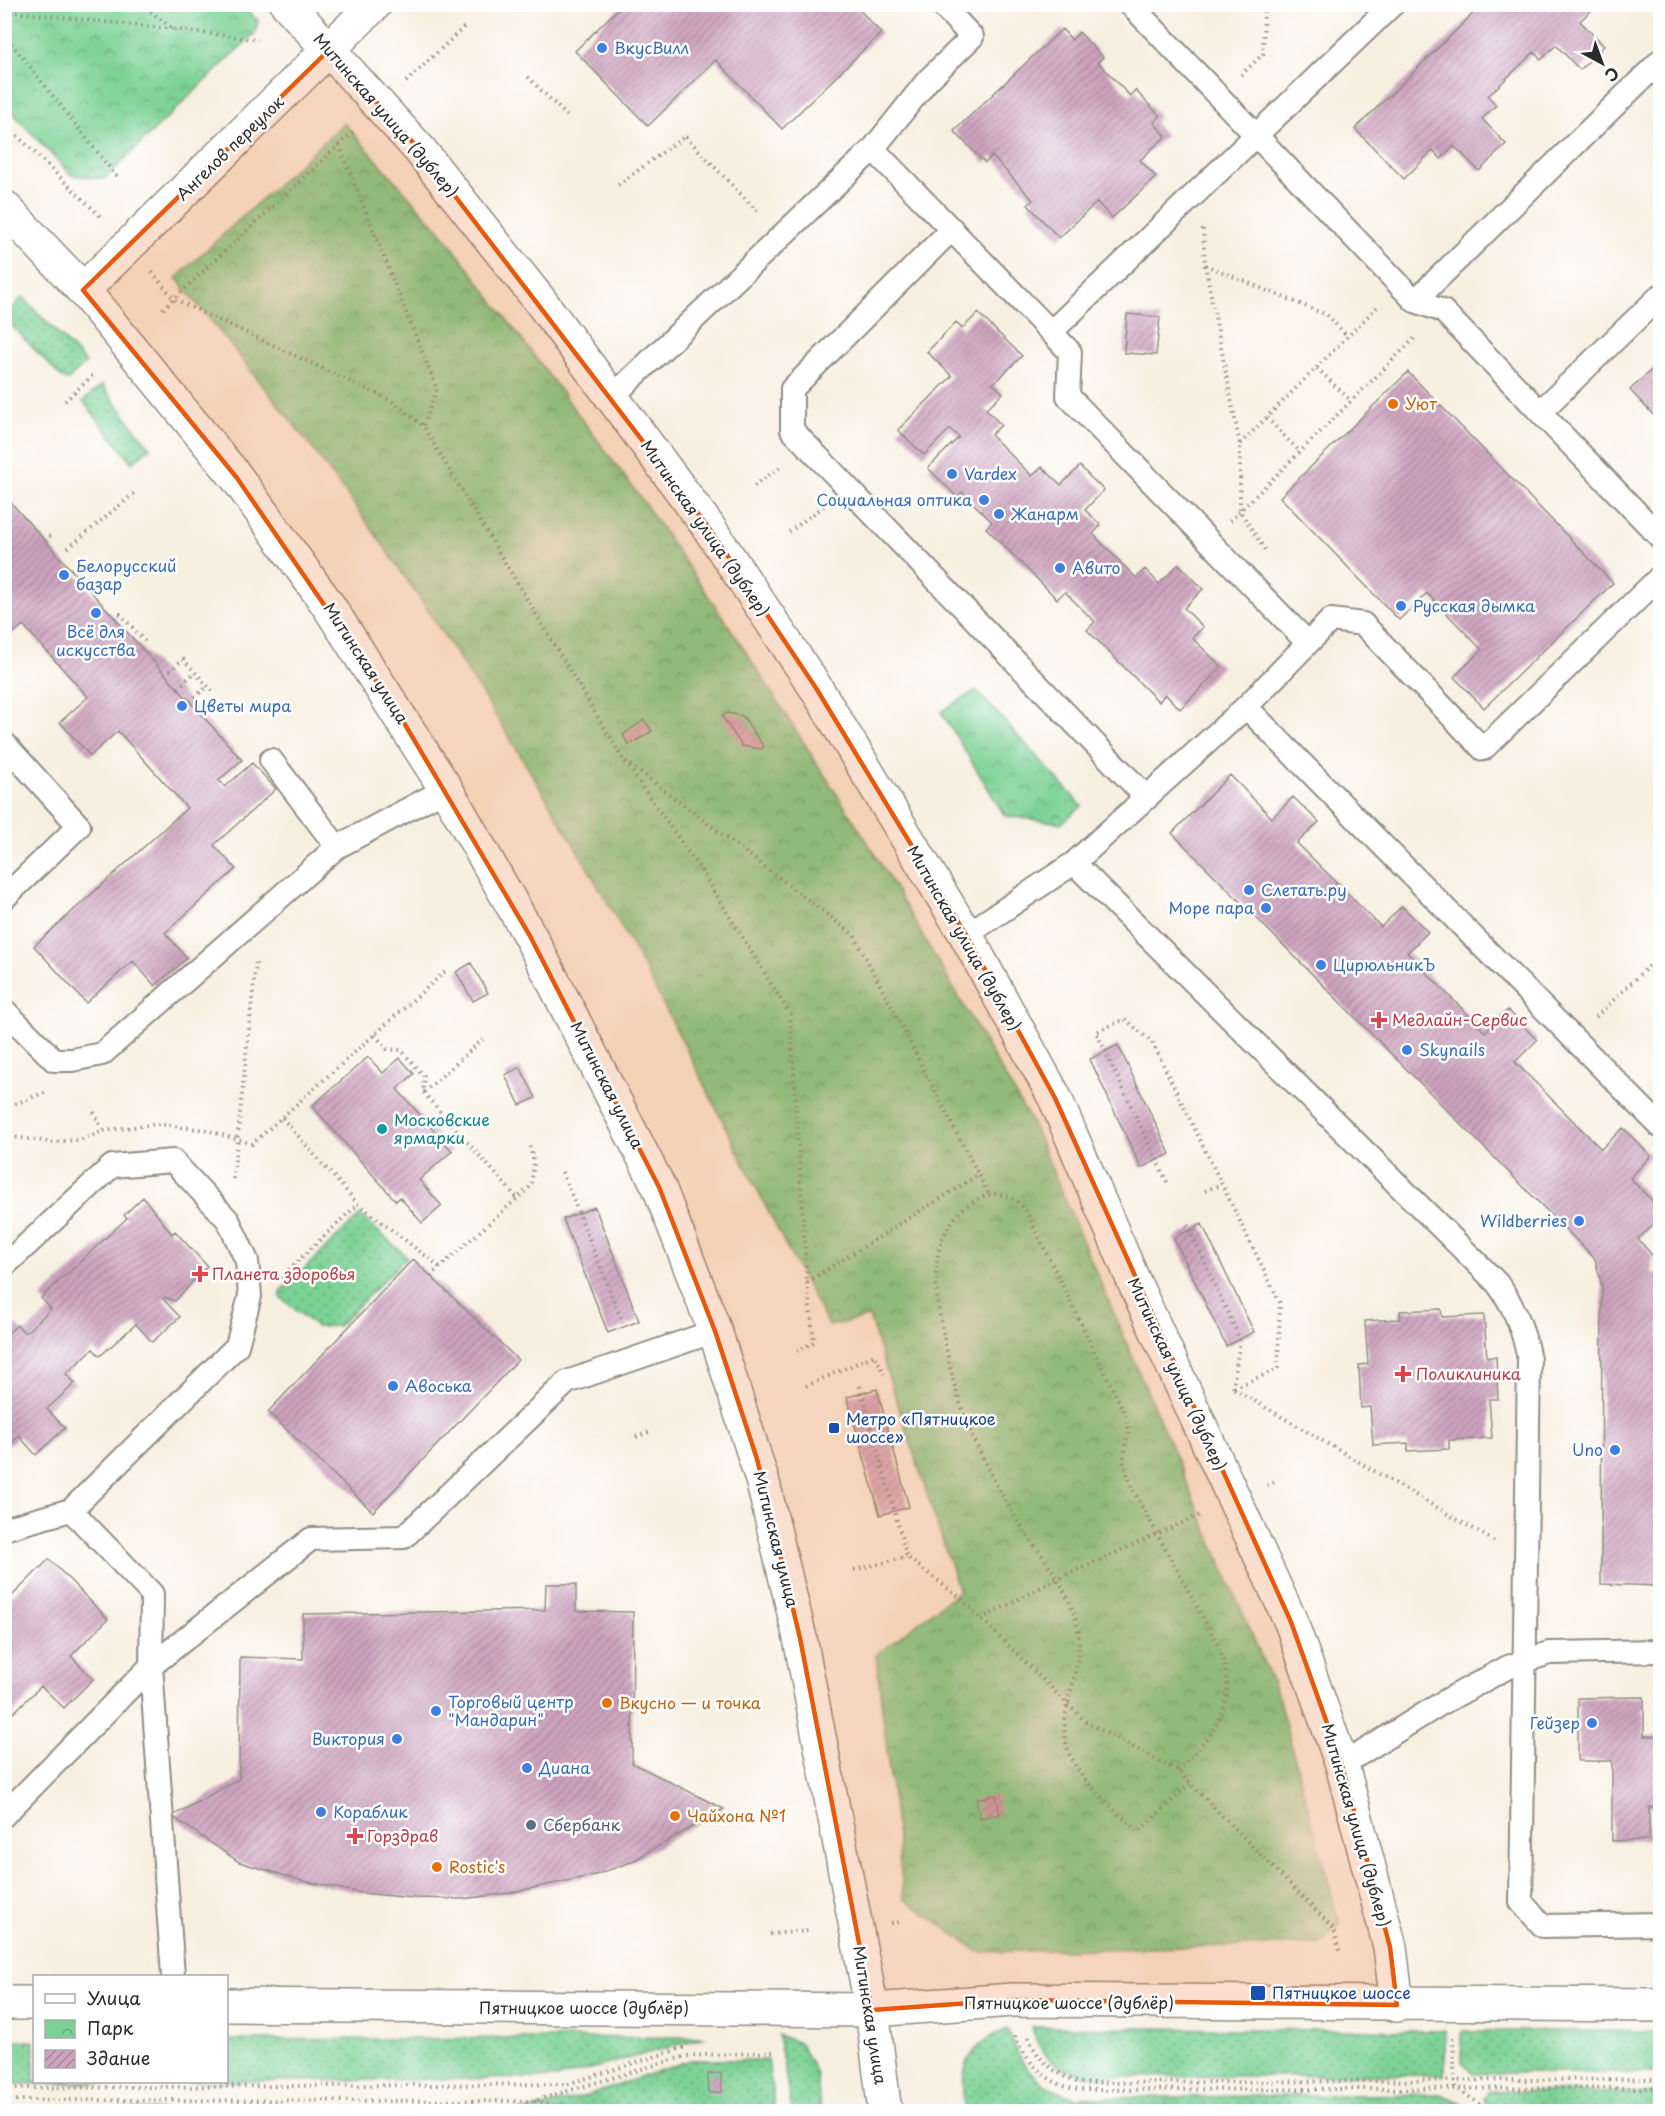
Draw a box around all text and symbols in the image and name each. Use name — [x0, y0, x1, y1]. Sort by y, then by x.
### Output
street label: Митинская улица (дублер) — [309, 27, 465, 202]
north arrow — [1572, 33, 1632, 93]
place label: ВкусВилл — [614, 35, 689, 59]
marker: ВкусВилл — [595, 41, 609, 55]
text: С — [1600, 62, 1625, 88]
street label: Ангелов переулок — [170, 89, 289, 205]
place label: Уют — [1405, 391, 1437, 415]
marker: Уют — [1386, 397, 1400, 411]
street label: Митинская улица (дублер) — [636, 434, 776, 621]
place label: Vardex — [964, 461, 1017, 485]
marker: Vardex — [945, 467, 959, 481]
place label: Социальная оптика — [816, 487, 972, 511]
marker: Социальная оптика — [977, 493, 991, 507]
place label: Жанарм — [1010, 501, 1079, 525]
marker: Жанарм — [992, 507, 1006, 521]
place label: Белорусский базар — [76, 553, 176, 595]
place label: Авито — [1072, 555, 1120, 579]
marker: Авито — [1053, 561, 1067, 575]
marker: Белорусский базар — [57, 568, 71, 582]
place label: Русская дымка — [1413, 593, 1535, 617]
street label: Митинская улица — [319, 597, 415, 728]
marker: Русская дымка — [1394, 599, 1408, 613]
marker: Всё для искусства — [89, 606, 103, 620]
place label: Всё для искусства — [56, 619, 136, 661]
place label: Цветы мира — [194, 693, 291, 717]
marker: Цветы мира — [175, 699, 189, 713]
street label: Митинская улица (дублер) — [902, 840, 1028, 1035]
place label: Слетать.ру — [1261, 877, 1347, 901]
marker: Слетать.ру — [1242, 883, 1256, 897]
place label: Море пара — [1168, 895, 1254, 919]
marker: Море пара — [1259, 901, 1273, 915]
place label: ЦирюльникЪ — [1333, 952, 1436, 976]
marker: ЦирюльникЪ — [1314, 958, 1328, 972]
place label: Медлайн-Сервис — [1392, 1007, 1527, 1031]
marker: Медлайн-Сервис — [1370, 1011, 1388, 1029]
street label: Митинская улица — [565, 1017, 650, 1152]
place label: Skynails — [1419, 1037, 1485, 1061]
marker: Skynails — [1400, 1043, 1414, 1057]
place label: Московские ярмарки — [394, 1107, 490, 1149]
marker: Московские ярмарки — [375, 1122, 389, 1136]
place label: Wildberries — [1480, 1208, 1567, 1232]
marker: Wildberries — [1572, 1214, 1586, 1228]
place label: Планета здоровья — [212, 1261, 356, 1285]
marker: Планета здоровья — [193, 1267, 207, 1281]
street label: Митинская улица (дублер) — [1123, 1273, 1233, 1474]
place label: Поликлиника — [1416, 1361, 1521, 1385]
marker: Поликлиника — [1394, 1365, 1412, 1383]
place label: Авоська — [405, 1373, 472, 1397]
marker: Авоська — [386, 1379, 400, 1393]
place label: Метро «Пятницкое шоссе» — [846, 1406, 996, 1448]
marker: Метро «Пятницкое шоссе» — [827, 1421, 841, 1435]
place label: Uno — [1572, 1437, 1603, 1461]
marker: Uno — [1608, 1443, 1622, 1457]
street label: Митинская улица — [748, 1468, 806, 1610]
place label: Торговый центр "Мандарин" — [448, 1689, 574, 1731]
place label: Вкусно — и точка — [619, 1690, 761, 1714]
marker: Вкусно — и точка — [600, 1696, 614, 1710]
marker: Торговый центр "Мандарин" — [429, 1704, 443, 1718]
place label: Гейзер — [1530, 1710, 1580, 1734]
marker: Гейзер — [1585, 1716, 1599, 1730]
street label: Митинская улица (дублер) — [1316, 1720, 1398, 1929]
place label: Виктория — [312, 1726, 385, 1750]
marker: Виктория — [390, 1732, 404, 1746]
place label: Диана — [538, 1755, 590, 1779]
marker: Диана — [520, 1761, 534, 1775]
place label: Кораблик — [333, 1799, 408, 1823]
place label: Чайхона №1 — [687, 1803, 786, 1827]
marker: Кораблик — [314, 1805, 328, 1819]
marker: Чайхона №1 — [668, 1809, 682, 1823]
place label: Сбербанк — [543, 1812, 621, 1836]
marker: Сбербанк — [524, 1818, 538, 1832]
place label: Горздрав — [367, 1823, 438, 1847]
marker: Горздрав — [348, 1829, 362, 1843]
place label: Rostic's — [449, 1854, 505, 1878]
marker: Rostic's — [430, 1860, 444, 1874]
street label: Митинская улица — [848, 1944, 894, 2086]
legend — [33, 1975, 228, 2083]
place label: Пятницкое шоссе — [1272, 1980, 1411, 2004]
text: Улица — [87, 1984, 141, 2011]
marker: Пятницкое шоссе — [1249, 1984, 1267, 2002]
street label: Пятницкое шоссе (дублёр) — [964, 1990, 1174, 2014]
street label: Пятницкое шоссе (дублёр) — [479, 1995, 689, 2019]
text: Парк — [87, 2014, 134, 2041]
text: Здание — [87, 2044, 150, 2071]

